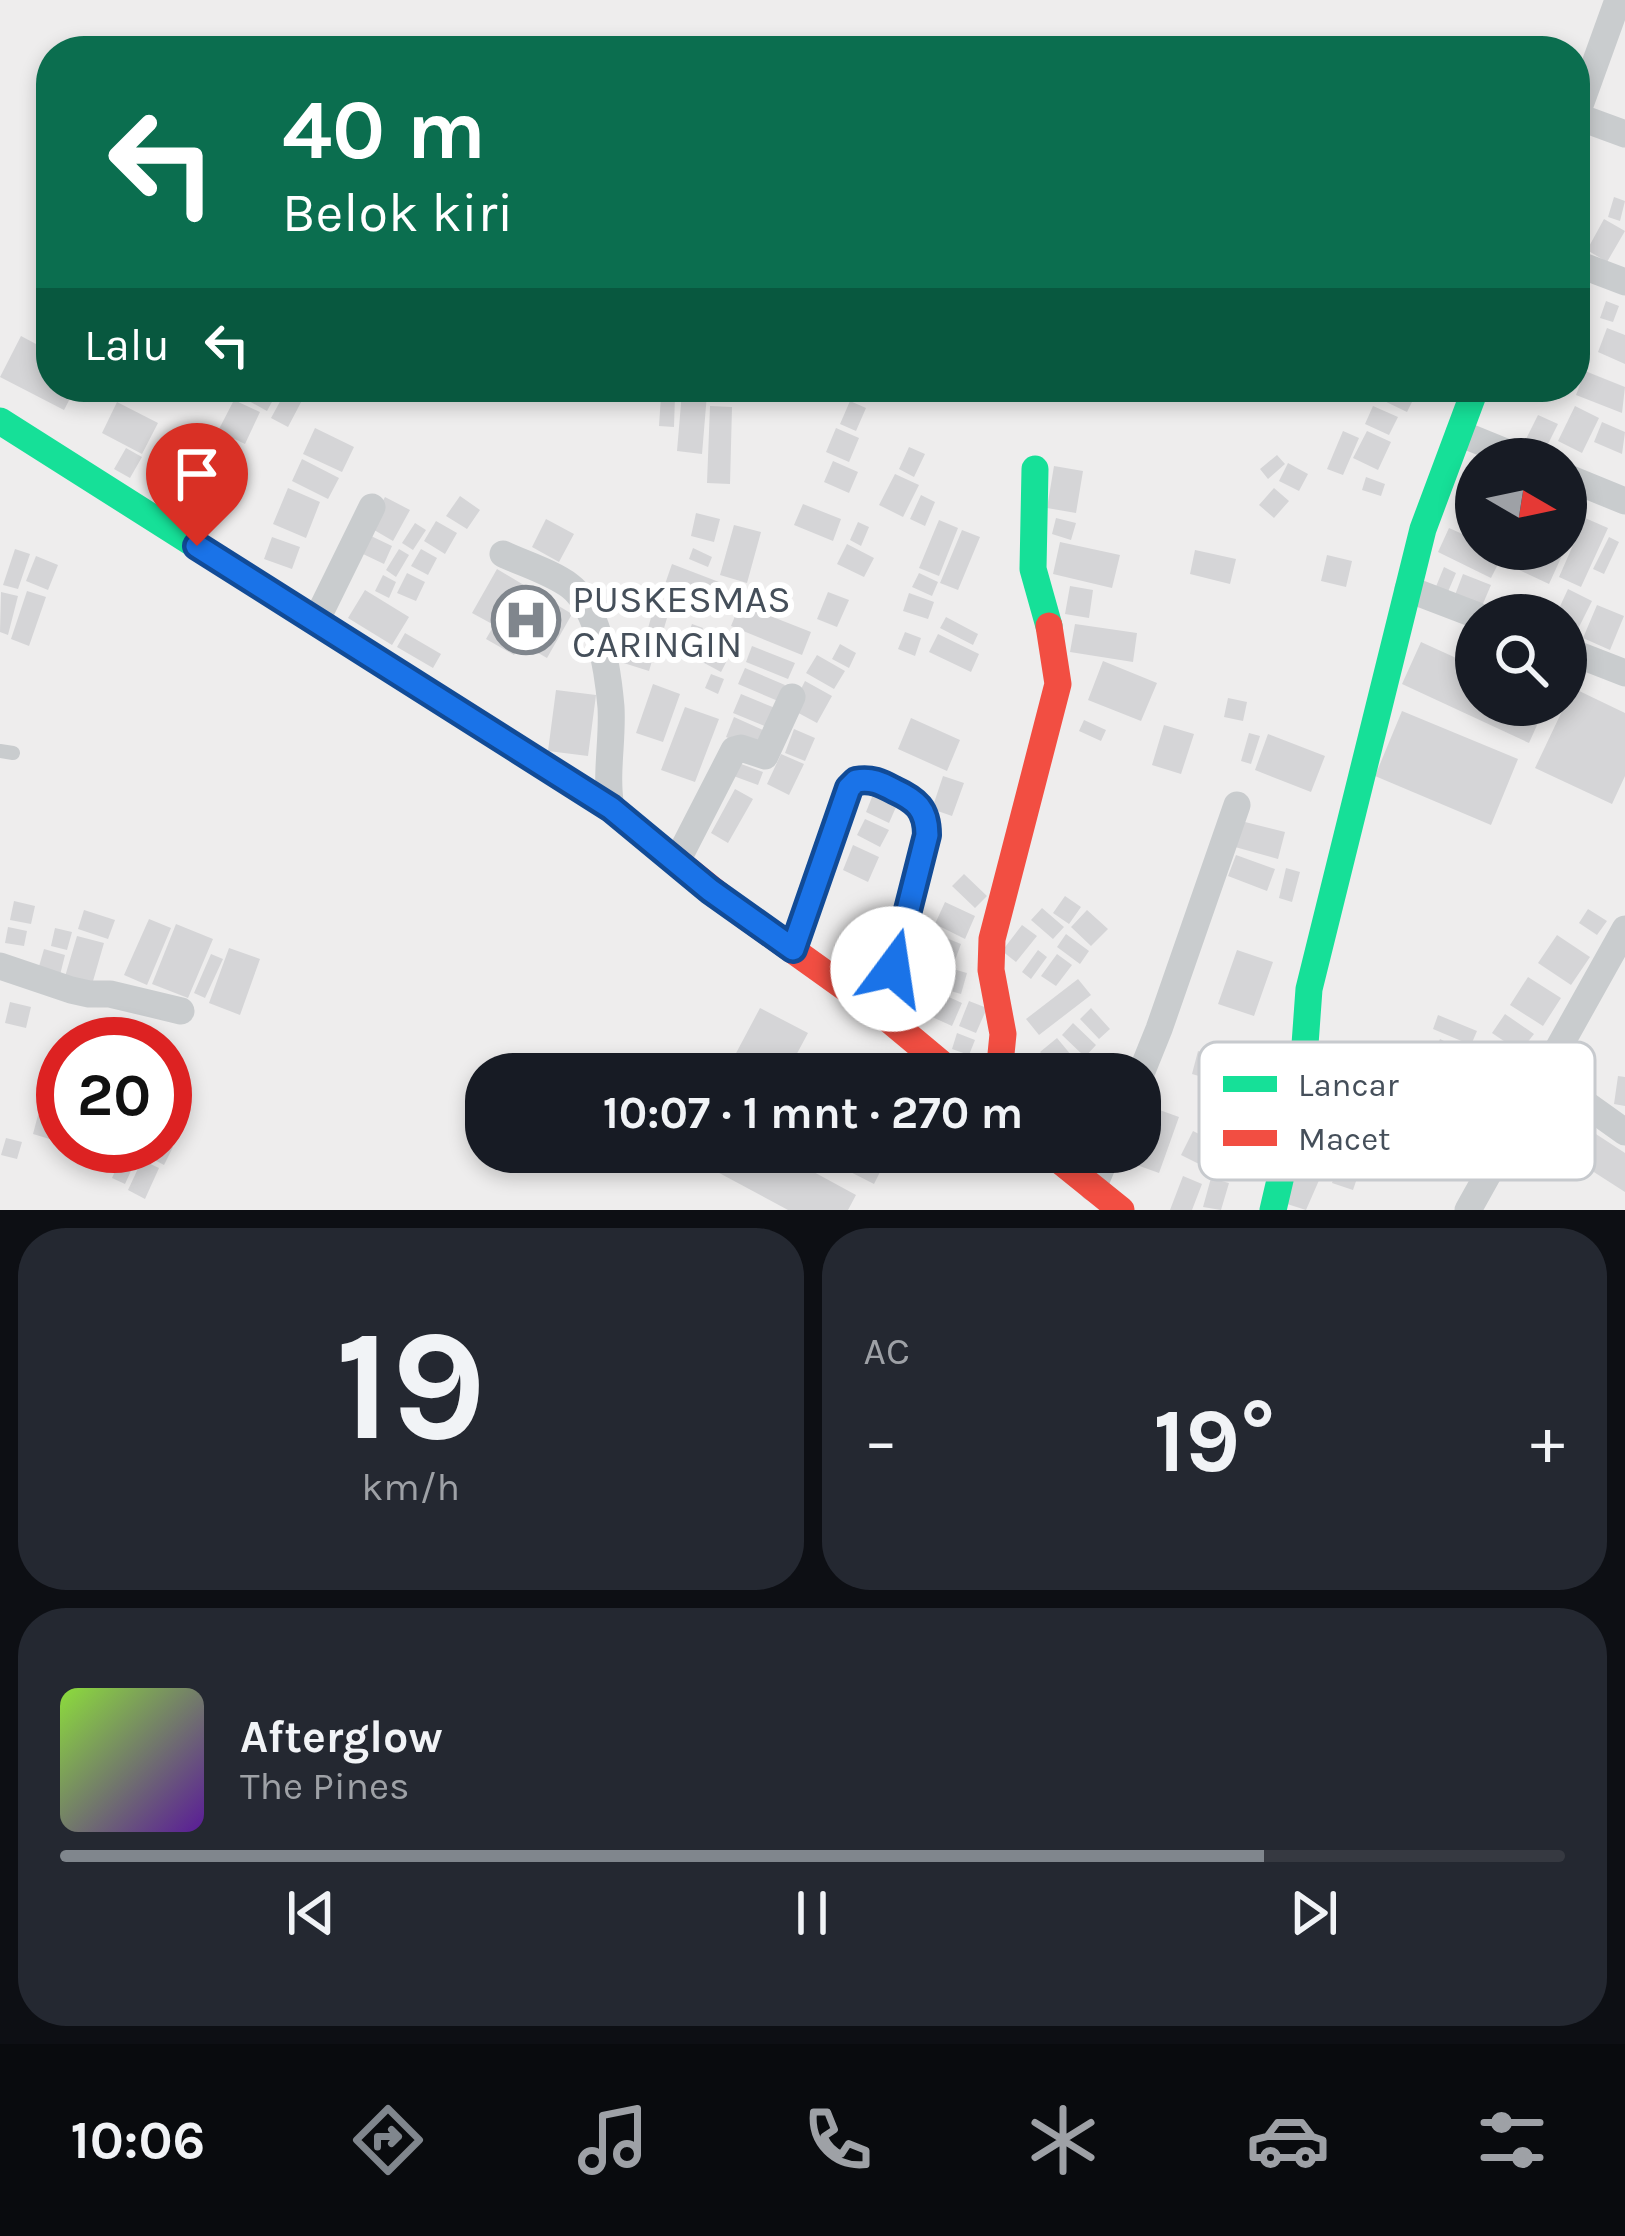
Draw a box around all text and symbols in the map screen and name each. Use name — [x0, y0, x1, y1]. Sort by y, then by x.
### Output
text: 40 m — [282, 81, 486, 179]
icon: left — [84, 84, 240, 240]
text: Belok kiri — [282, 181, 513, 245]
icon: left — [194, 312, 260, 378]
text: Lalu — [84, 319, 170, 371]
pin — [146, 423, 248, 546]
north arrow — [1455, 438, 1587, 570]
map controls — [1455, 438, 1587, 726]
icon: arrive — [164, 441, 230, 507]
place label: PUSKESMAS CARINGIN — [572, 576, 791, 667]
hospital icon: PUSKESMAS CARINGIN — [491, 585, 561, 655]
button: search — [1455, 594, 1587, 726]
position arrow — [830, 906, 956, 1032]
speed limit sign: 20 — [36, 1017, 192, 1173]
legend — [1199, 1042, 1595, 1180]
text: Lancar — [1298, 1066, 1399, 1104]
text: 10:07 · 1 mnt · 270 m — [603, 1087, 1023, 1139]
text: Macet — [1298, 1120, 1391, 1158]
text: 19 — [335, 1295, 486, 1477]
text: AC — [864, 1328, 910, 1374]
text: 19° — [1153, 1388, 1275, 1494]
text: − — [864, 1402, 898, 1480]
text: + — [1530, 1402, 1565, 1480]
text: km/h — [361, 1464, 460, 1510]
text: Afterglow — [240, 1711, 443, 1763]
text: The Pines — [240, 1763, 410, 1809]
icon: previous — [278, 1880, 344, 1946]
icon: pause — [779, 1880, 845, 1946]
icon: next — [1281, 1880, 1347, 1946]
icon: directions — [346, 2098, 430, 2182]
icon: music — [571, 2098, 655, 2182]
icon: phone — [796, 2098, 880, 2182]
icon: climate — [1021, 2098, 1105, 2182]
icon: car — [1246, 2098, 1330, 2182]
icon: filters — [1470, 2098, 1554, 2182]
text: 10:06 — [70, 2108, 205, 2172]

